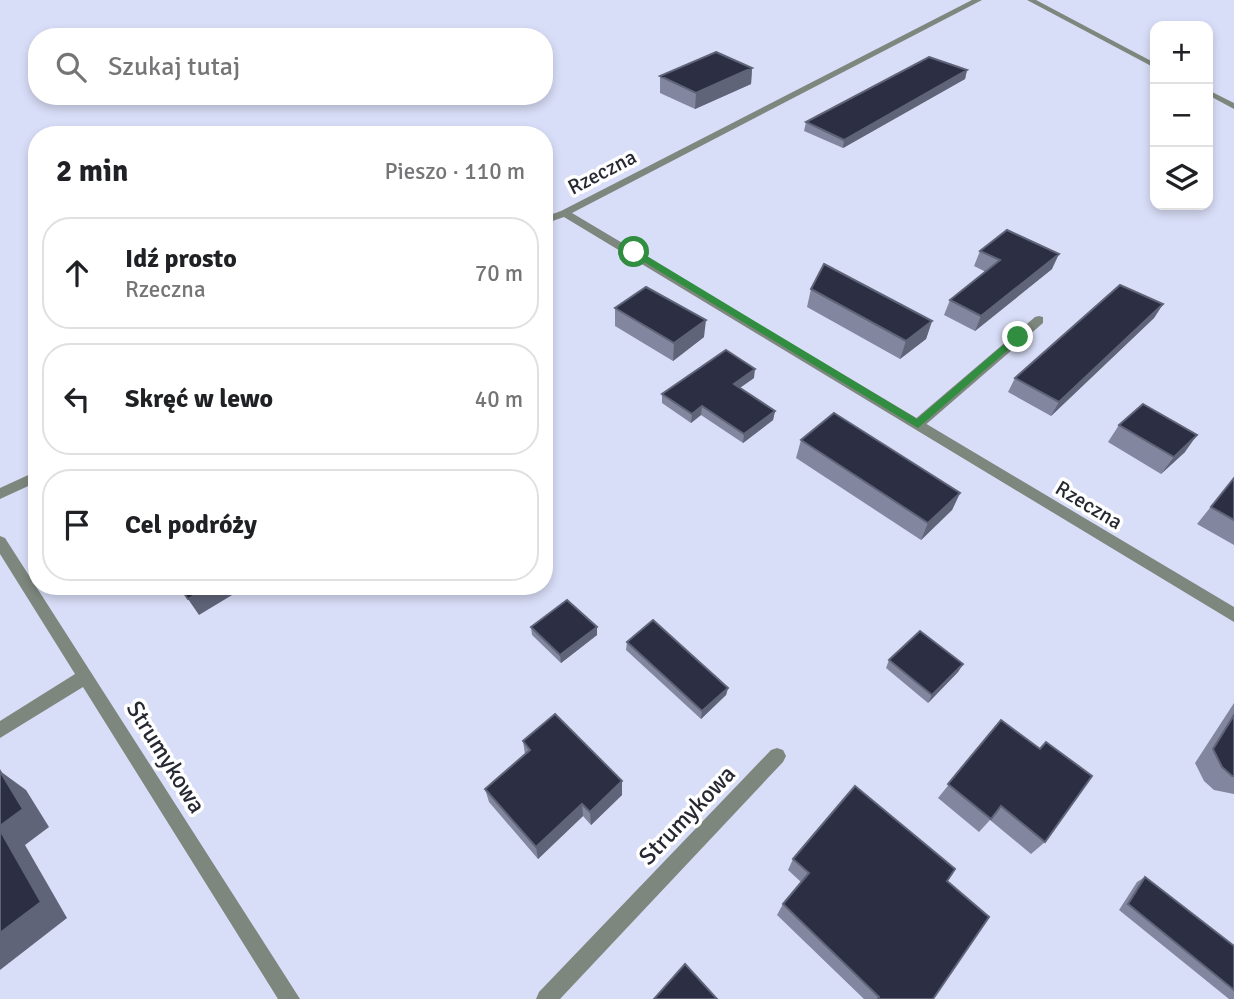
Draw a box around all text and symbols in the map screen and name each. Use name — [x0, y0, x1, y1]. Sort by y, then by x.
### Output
map controls — [1150, 21, 1213, 210]
button: + — [1150, 21, 1213, 84]
search box — [28, 28, 553, 105]
icon: search — [52, 48, 90, 86]
text: Szukaj tutaj — [108, 51, 240, 83]
button: − — [1150, 84, 1213, 147]
street label: Rzeczna — [563, 144, 641, 200]
button: layers — [1150, 147, 1213, 210]
text: 2 min — [56, 153, 128, 190]
text: Pieszo · 110 m — [384, 157, 525, 186]
route start — [618, 236, 649, 267]
text: Idź prosto — [125, 243, 237, 275]
icon: ahead — [58, 254, 96, 292]
text: 70 m — [475, 259, 523, 288]
text: Rzeczna — [125, 275, 206, 304]
route end — [1002, 321, 1033, 352]
icon: left — [58, 380, 96, 418]
text: Skręć w lewo — [125, 383, 273, 415]
text: 40 m — [475, 385, 523, 414]
street label: Rzeczna — [1051, 475, 1127, 535]
icon: arrive — [58, 506, 96, 544]
text: Cel podróży — [125, 509, 257, 541]
street label: Strumykowa — [120, 695, 212, 819]
street label: Strumykowa — [632, 759, 742, 871]

